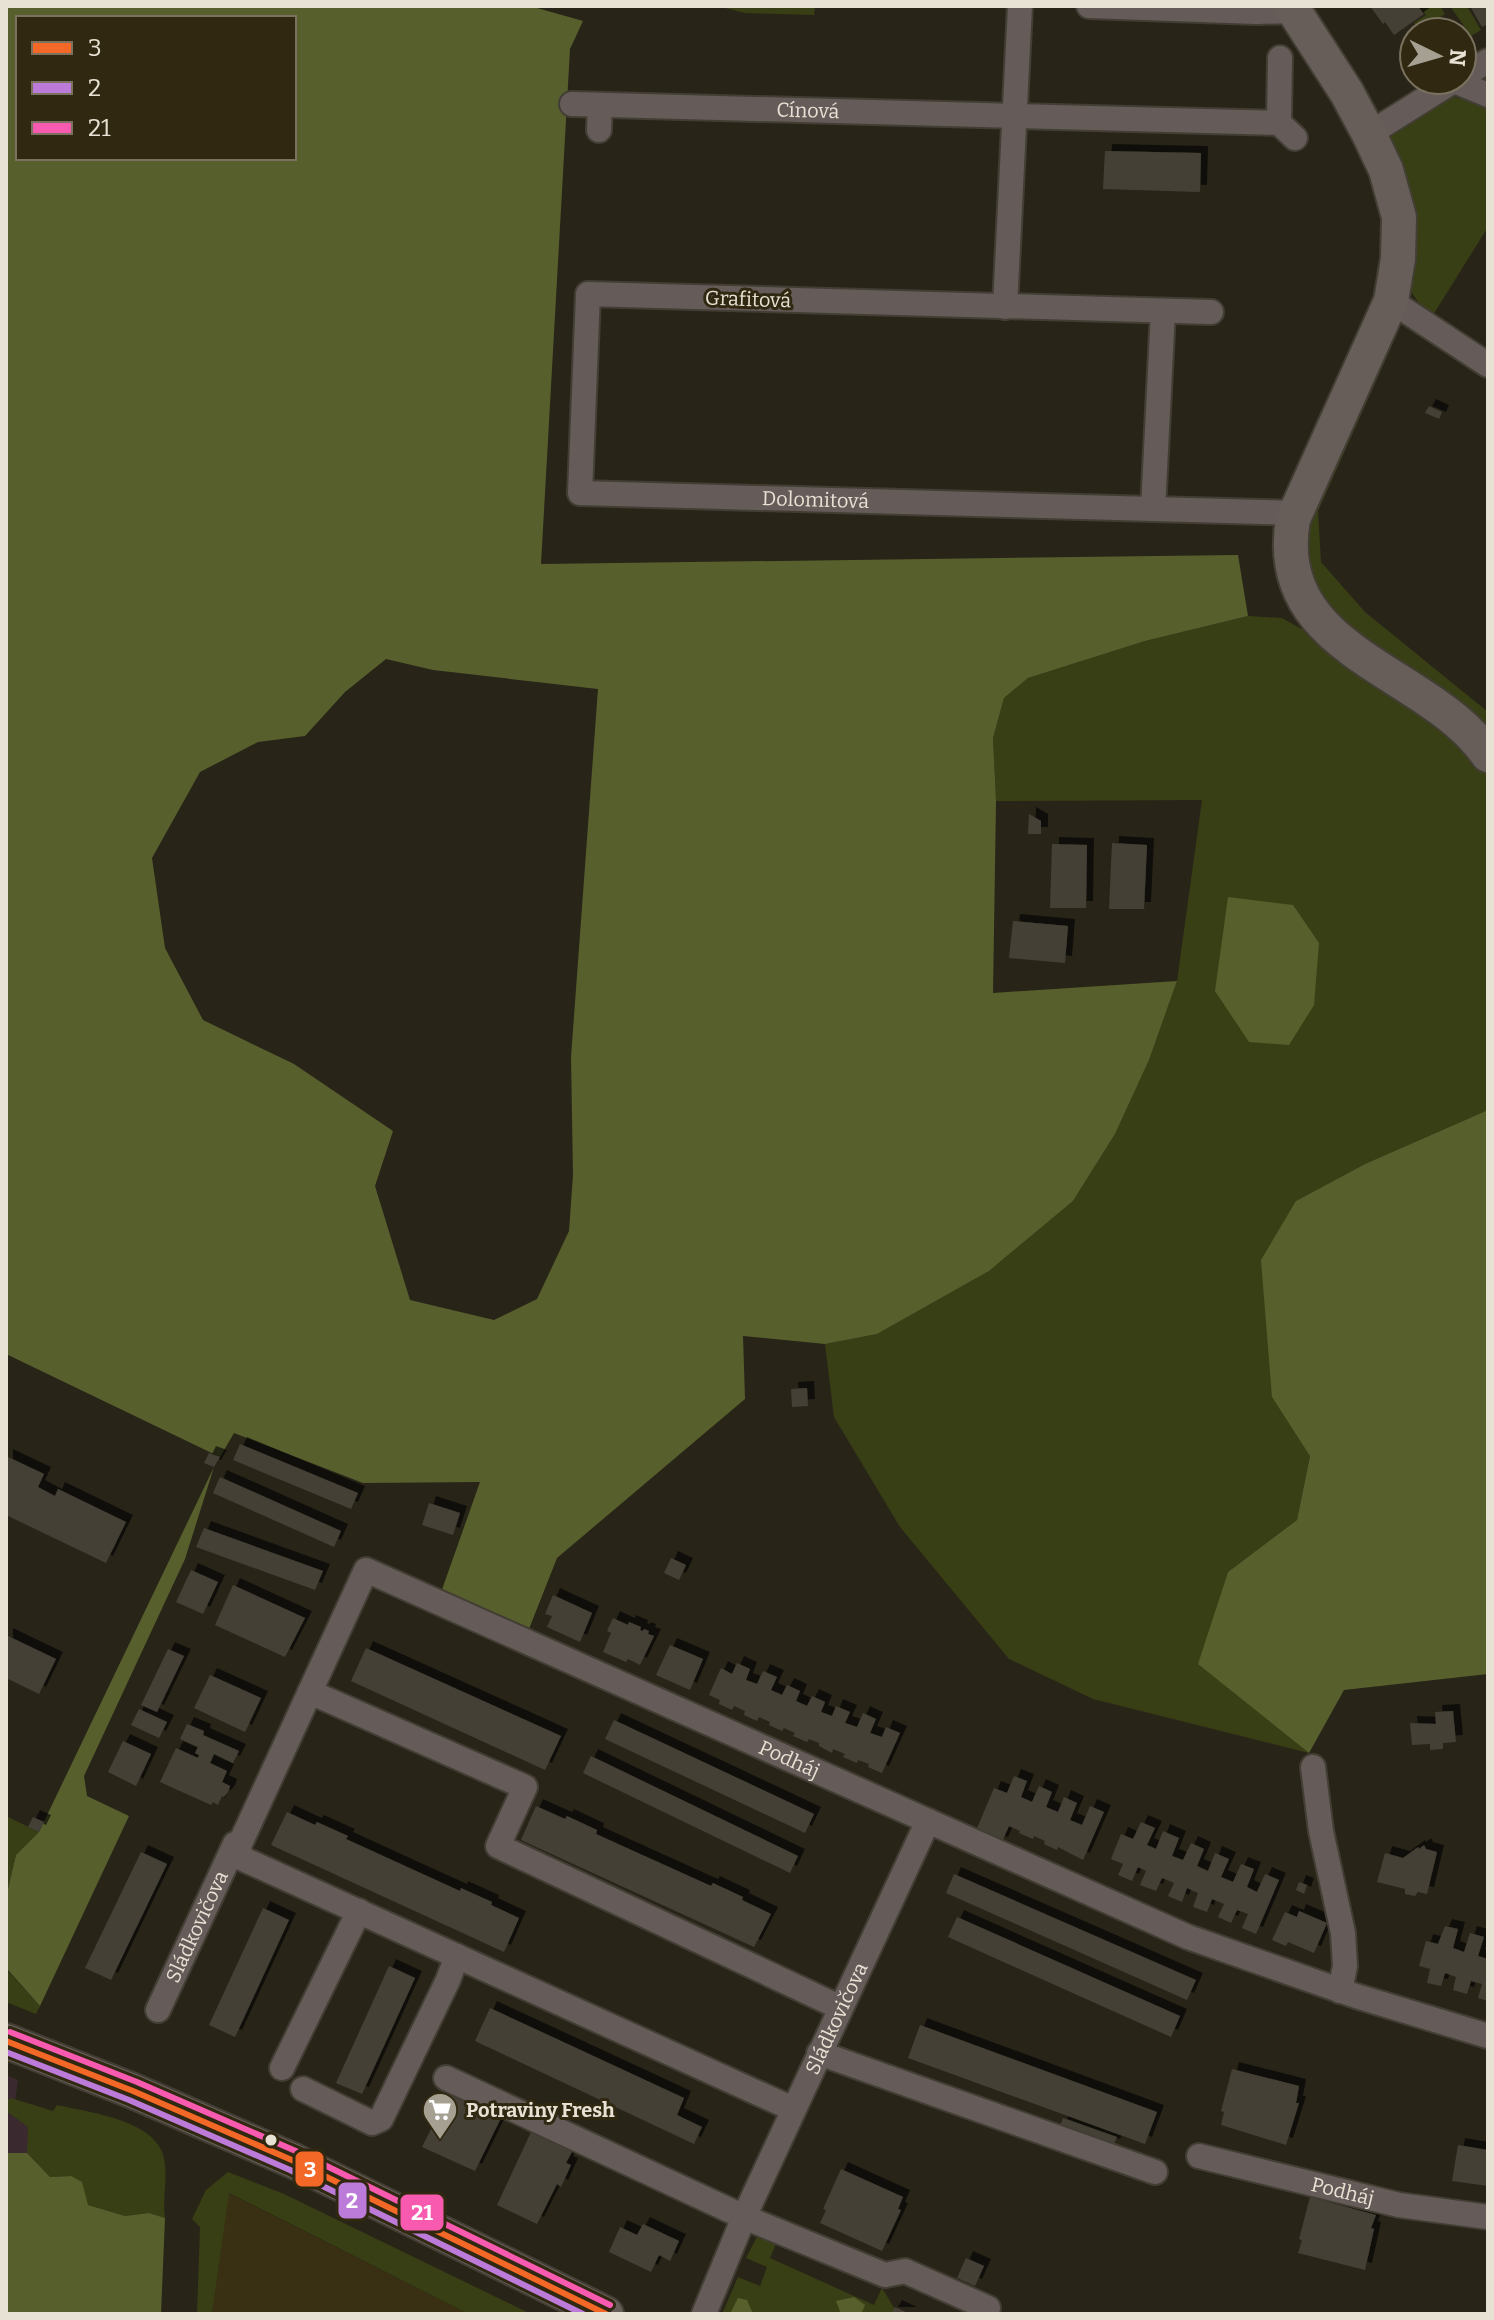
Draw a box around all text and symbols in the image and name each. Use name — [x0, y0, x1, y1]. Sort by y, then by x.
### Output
legend — [16, 16, 296, 160]
north arrow — [1398, 16, 1478, 96]
text: 3 — [88, 34, 102, 62]
text: N — [1443, 48, 1472, 67]
text: 2 — [88, 74, 101, 102]
street label: Cínová — [776, 97, 840, 123]
text: 21 — [88, 114, 111, 142]
street label: Grafitová — [704, 286, 792, 312]
street label: Dolomitová — [762, 486, 869, 513]
street label: Podháj — [755, 1735, 823, 1784]
street label: Sládkovičova — [160, 1867, 233, 1986]
street label: Sládkovičova — [800, 1959, 873, 2078]
supermarket icon: Potraviny Fresh — [421, 2091, 459, 2141]
place label: Potraviny Fresh — [466, 2098, 615, 2122]
unlabelled marker — [263, 2132, 279, 2148]
line badge: 3 — [294, 2150, 325, 2188]
text: 3 — [304, 2156, 316, 2183]
street label: Podháj — [1309, 2172, 1377, 2211]
line badge: 2 — [337, 2181, 368, 2220]
text: 2 — [346, 2187, 358, 2214]
line badge: 21 — [399, 2193, 445, 2232]
text: 21 — [411, 2199, 433, 2226]

